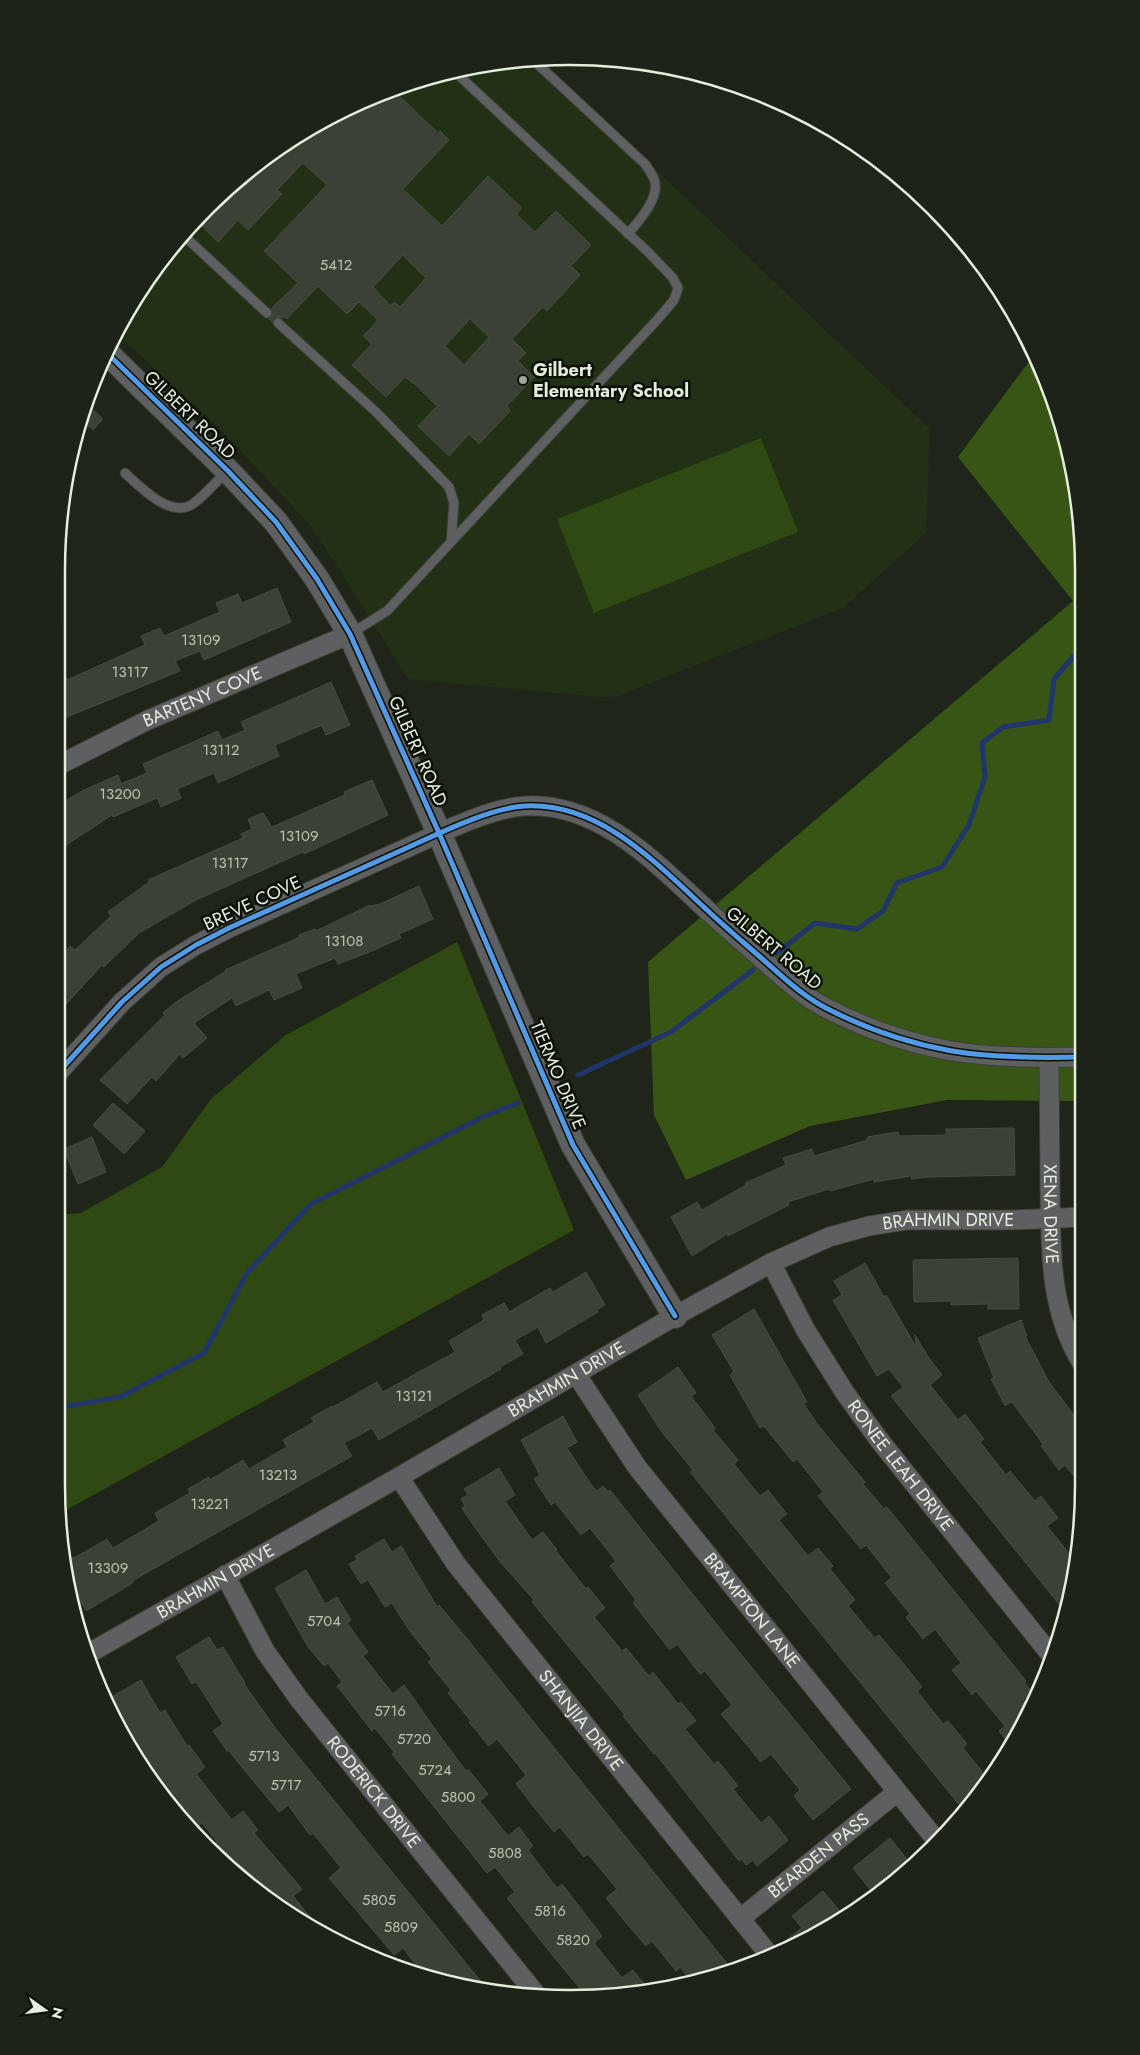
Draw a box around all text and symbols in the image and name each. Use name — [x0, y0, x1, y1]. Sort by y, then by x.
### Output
house number: 5412 — [320, 254, 352, 276]
place label: Gilbert Elementary School — [533, 357, 689, 404]
street label: GILBERT ROAD — [138, 365, 242, 465]
marker: Gilbert Elementary School — [517, 374, 529, 386]
house number: 13109 — [181, 629, 221, 651]
street label: BARTENY COVE — [139, 660, 266, 734]
house number: 13117 — [112, 661, 148, 683]
street label: GILBERT ROAD — [382, 692, 454, 810]
house number: 13112 — [203, 739, 239, 761]
house number: 13200 — [99, 783, 141, 805]
house number: 13109 — [279, 825, 319, 847]
house number: 13117 — [212, 852, 248, 874]
street label: BREVE COVE — [199, 869, 305, 937]
street label: GILBERT ROAD — [720, 900, 828, 996]
house number: 13108 — [325, 930, 363, 952]
street label: TIERMO DRIVE — [523, 1017, 593, 1133]
street label: XENA DRIVE — [1037, 1164, 1065, 1265]
street label: BRAHMIN DRIVE — [881, 1207, 1014, 1237]
street label: BRAHMIN DRIVE — [503, 1335, 630, 1424]
house number: 13121 — [396, 1385, 432, 1407]
street label: RONEE LEAH DRIVE — [841, 1394, 960, 1537]
house number: 13213 — [259, 1464, 297, 1486]
house number: 13221 — [191, 1493, 229, 1515]
street label: BRAHMIN DRIVE — [152, 1537, 279, 1625]
street label: BRAMPTON LANE — [698, 1547, 806, 1674]
house number: 13309 — [88, 1557, 128, 1579]
house number: 5704 — [307, 1610, 341, 1632]
street label: SHANJIA DRIVE — [532, 1664, 630, 1776]
house number: 5716 — [374, 1700, 406, 1722]
house number: 5720 — [397, 1728, 431, 1750]
street label: RODERICK DRIVE — [321, 1730, 427, 1854]
house number: 5713 — [248, 1745, 280, 1767]
house number: 5724 — [418, 1759, 452, 1781]
house number: 5717 — [271, 1774, 302, 1796]
house number: 5800 — [441, 1786, 475, 1808]
street label: BEARDEN PASS — [762, 1806, 875, 1904]
house number: 5808 — [488, 1842, 522, 1864]
house number: 5805 — [362, 1889, 396, 1911]
house number: 5816 — [534, 1900, 566, 1922]
house number: 5809 — [384, 1916, 418, 1938]
house number: 5820 — [556, 1929, 590, 1951]
north arrow — [20, 1985, 70, 2035]
text: N — [47, 2005, 69, 2021]

